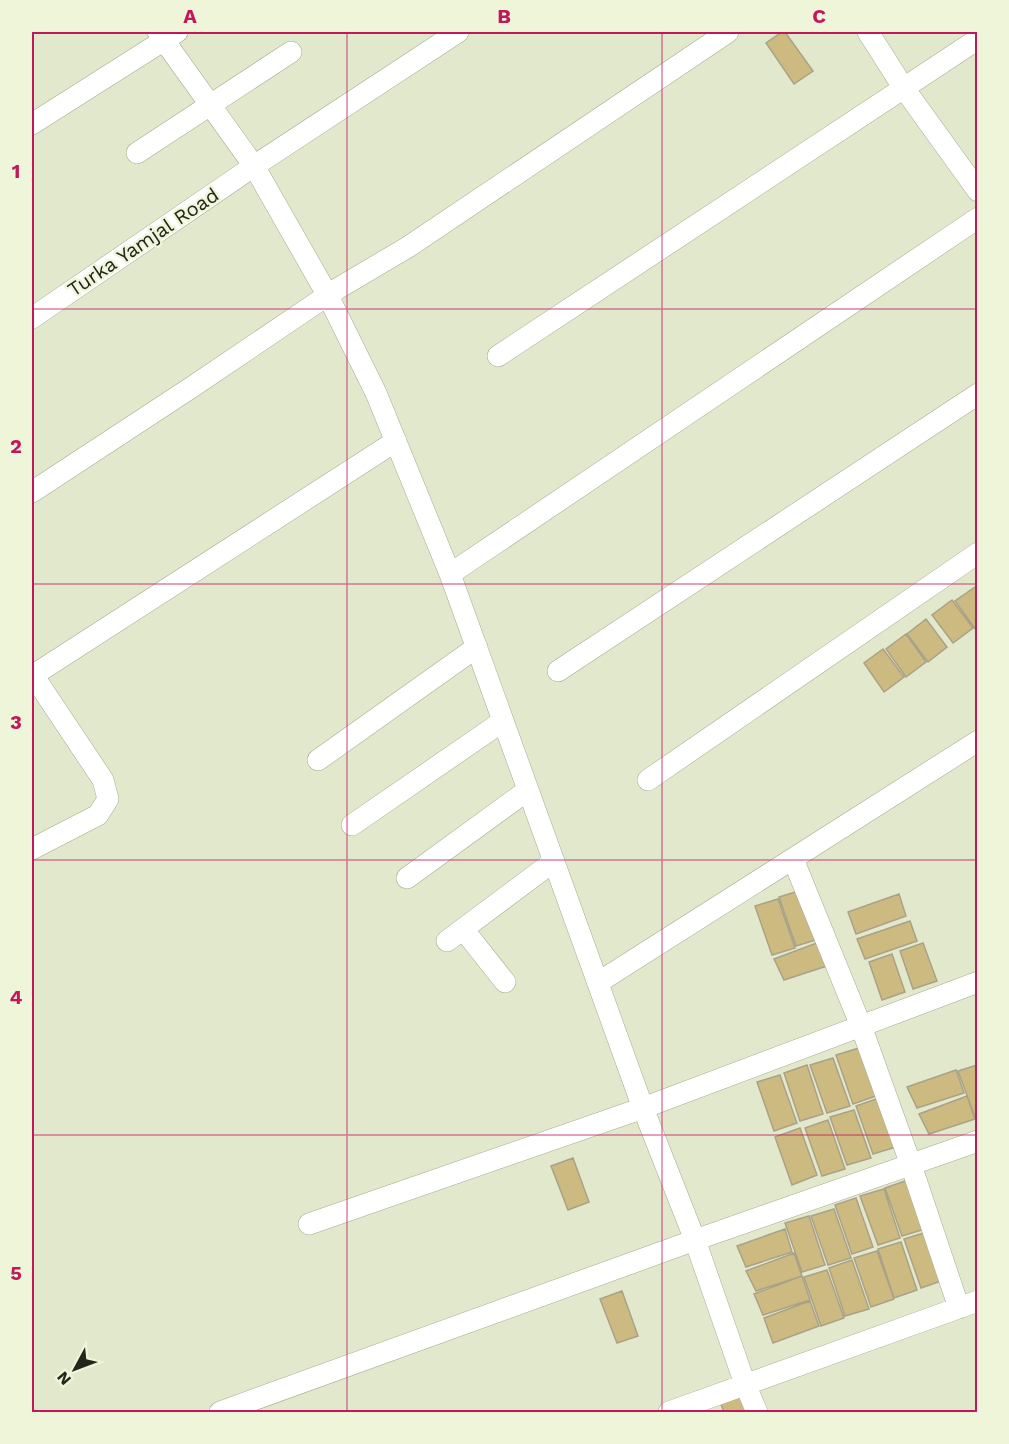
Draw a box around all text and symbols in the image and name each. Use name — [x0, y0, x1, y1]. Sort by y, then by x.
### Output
text: A — [183, 4, 197, 28]
text: B — [497, 4, 511, 28]
text: C — [812, 4, 826, 28]
text: 1 — [12, 159, 20, 183]
street label: Turka Yamjal Road — [63, 183, 223, 301]
text: 2 — [10, 434, 22, 458]
text: 3 — [10, 710, 22, 734]
text: 4 — [10, 985, 23, 1009]
text: 5 — [10, 1261, 22, 1285]
north arrow — [45, 1339, 105, 1399]
text: N — [53, 1368, 75, 1389]

